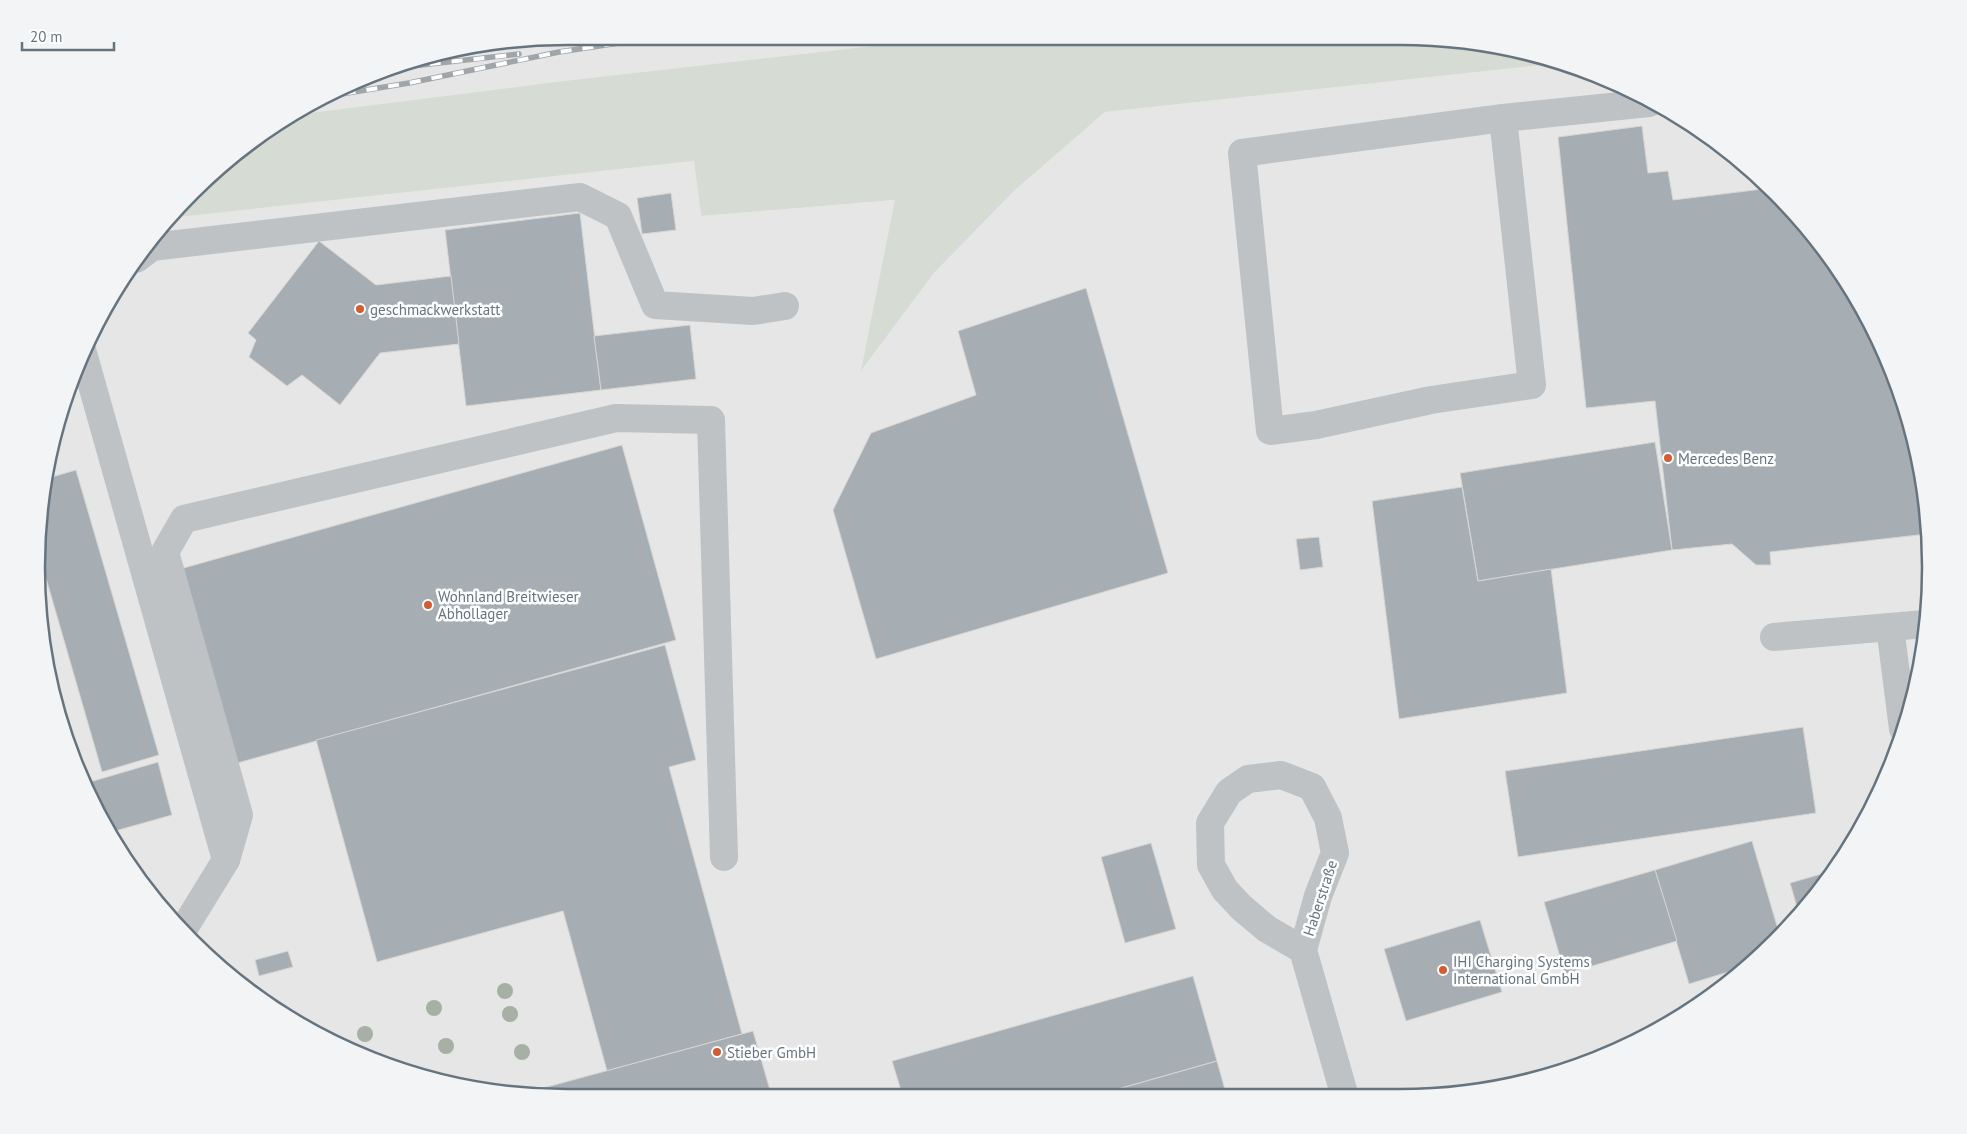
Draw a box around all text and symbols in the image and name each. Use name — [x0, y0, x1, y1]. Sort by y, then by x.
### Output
scale bar — [22, 20, 115, 52]
text: 20 m — [30, 27, 63, 46]
place label: geschmackwerkstatt — [370, 300, 500, 319]
marker: geschmackwerkstatt — [354, 303, 366, 315]
place label: Mercedes Benz — [1678, 449, 1774, 468]
marker: Mercedes Benz — [1662, 452, 1674, 464]
place label: Wohnland Breitwieser Abhollager — [438, 587, 579, 623]
marker: Wohnland Breitwieser Abhollager — [422, 599, 434, 611]
street label: Haberstraße — [1299, 858, 1341, 938]
place label: IHI Charging Systems International GmbH — [1453, 952, 1590, 988]
marker: IHI Charging Systems International GmbH — [1437, 964, 1449, 976]
place label: Stieber GmbH — [727, 1043, 816, 1062]
marker: Stieber GmbH — [711, 1046, 723, 1058]

